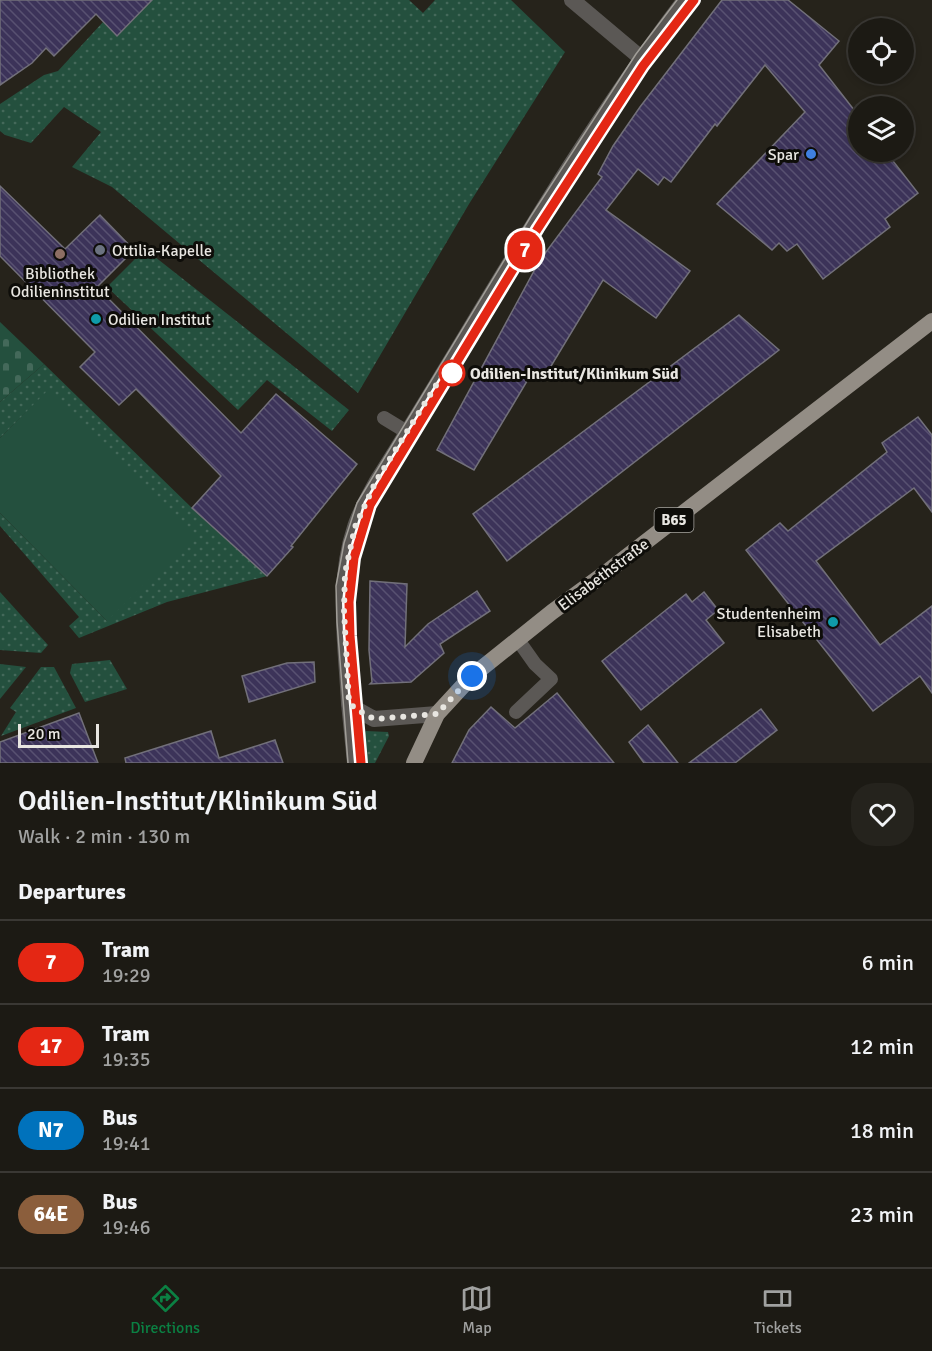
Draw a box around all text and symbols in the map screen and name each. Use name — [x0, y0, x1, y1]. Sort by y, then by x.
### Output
map controls — [848, 18, 914, 162]
button: locate — [848, 18, 914, 84]
button: layers — [848, 96, 914, 162]
place label: Spar — [768, 145, 799, 165]
marker: Spar — [804, 147, 818, 161]
line badge: 7 — [506, 230, 544, 270]
text: 7 — [519, 237, 531, 263]
place label: Ottilia-Kapelle — [112, 241, 212, 261]
marker: Ottilia-Kapelle — [93, 243, 107, 257]
marker: Bibliothek Odilieninstitut — [53, 247, 67, 261]
place label: Bibliothek Odilieninstitut — [11, 264, 110, 302]
place label: Odilien Institut — [108, 310, 211, 330]
marker: Odilien Institut — [89, 312, 103, 326]
marker: Odilien-Institut/Klinikum Süd — [439, 360, 465, 386]
place label: Odilien-Institut/Klinikum Süd — [470, 364, 679, 384]
road number: B65 — [654, 508, 694, 532]
street label: Elisabethstraße — [554, 534, 653, 615]
place label: Studentenheim Elisabeth — [717, 604, 821, 642]
marker: Studentenheim Elisabeth — [826, 615, 840, 629]
your location — [457, 661, 487, 691]
scale bar — [18, 721, 99, 748]
text: 20 m — [27, 724, 61, 744]
button: heart — [851, 783, 914, 846]
text: Odilien-Institut/Klinikum Süd — [18, 784, 378, 818]
text: Walk · 2 min · 130 m — [18, 824, 190, 849]
text: Departures — [18, 878, 126, 905]
text: Tram — [102, 936, 150, 963]
text: 7 — [45, 949, 57, 975]
text: 6 min — [862, 949, 914, 976]
text: 19:29 — [102, 963, 151, 988]
text: Tram — [102, 1020, 150, 1047]
text: 17 — [40, 1033, 62, 1059]
text: 12 min — [850, 1033, 914, 1060]
text: 19:35 — [102, 1047, 151, 1072]
text: Bus — [102, 1104, 137, 1131]
text: N7 — [38, 1117, 64, 1143]
text: 18 min — [850, 1117, 914, 1144]
text: 19:41 — [102, 1131, 151, 1156]
text: Bus — [102, 1188, 137, 1215]
text: 64E — [34, 1201, 68, 1227]
text: 23 min — [850, 1201, 914, 1228]
text: 19:46 — [102, 1215, 151, 1240]
tab: Directions — [130, 1282, 200, 1338]
tab: Map — [460, 1282, 493, 1338]
tab: Tickets — [754, 1282, 802, 1338]

